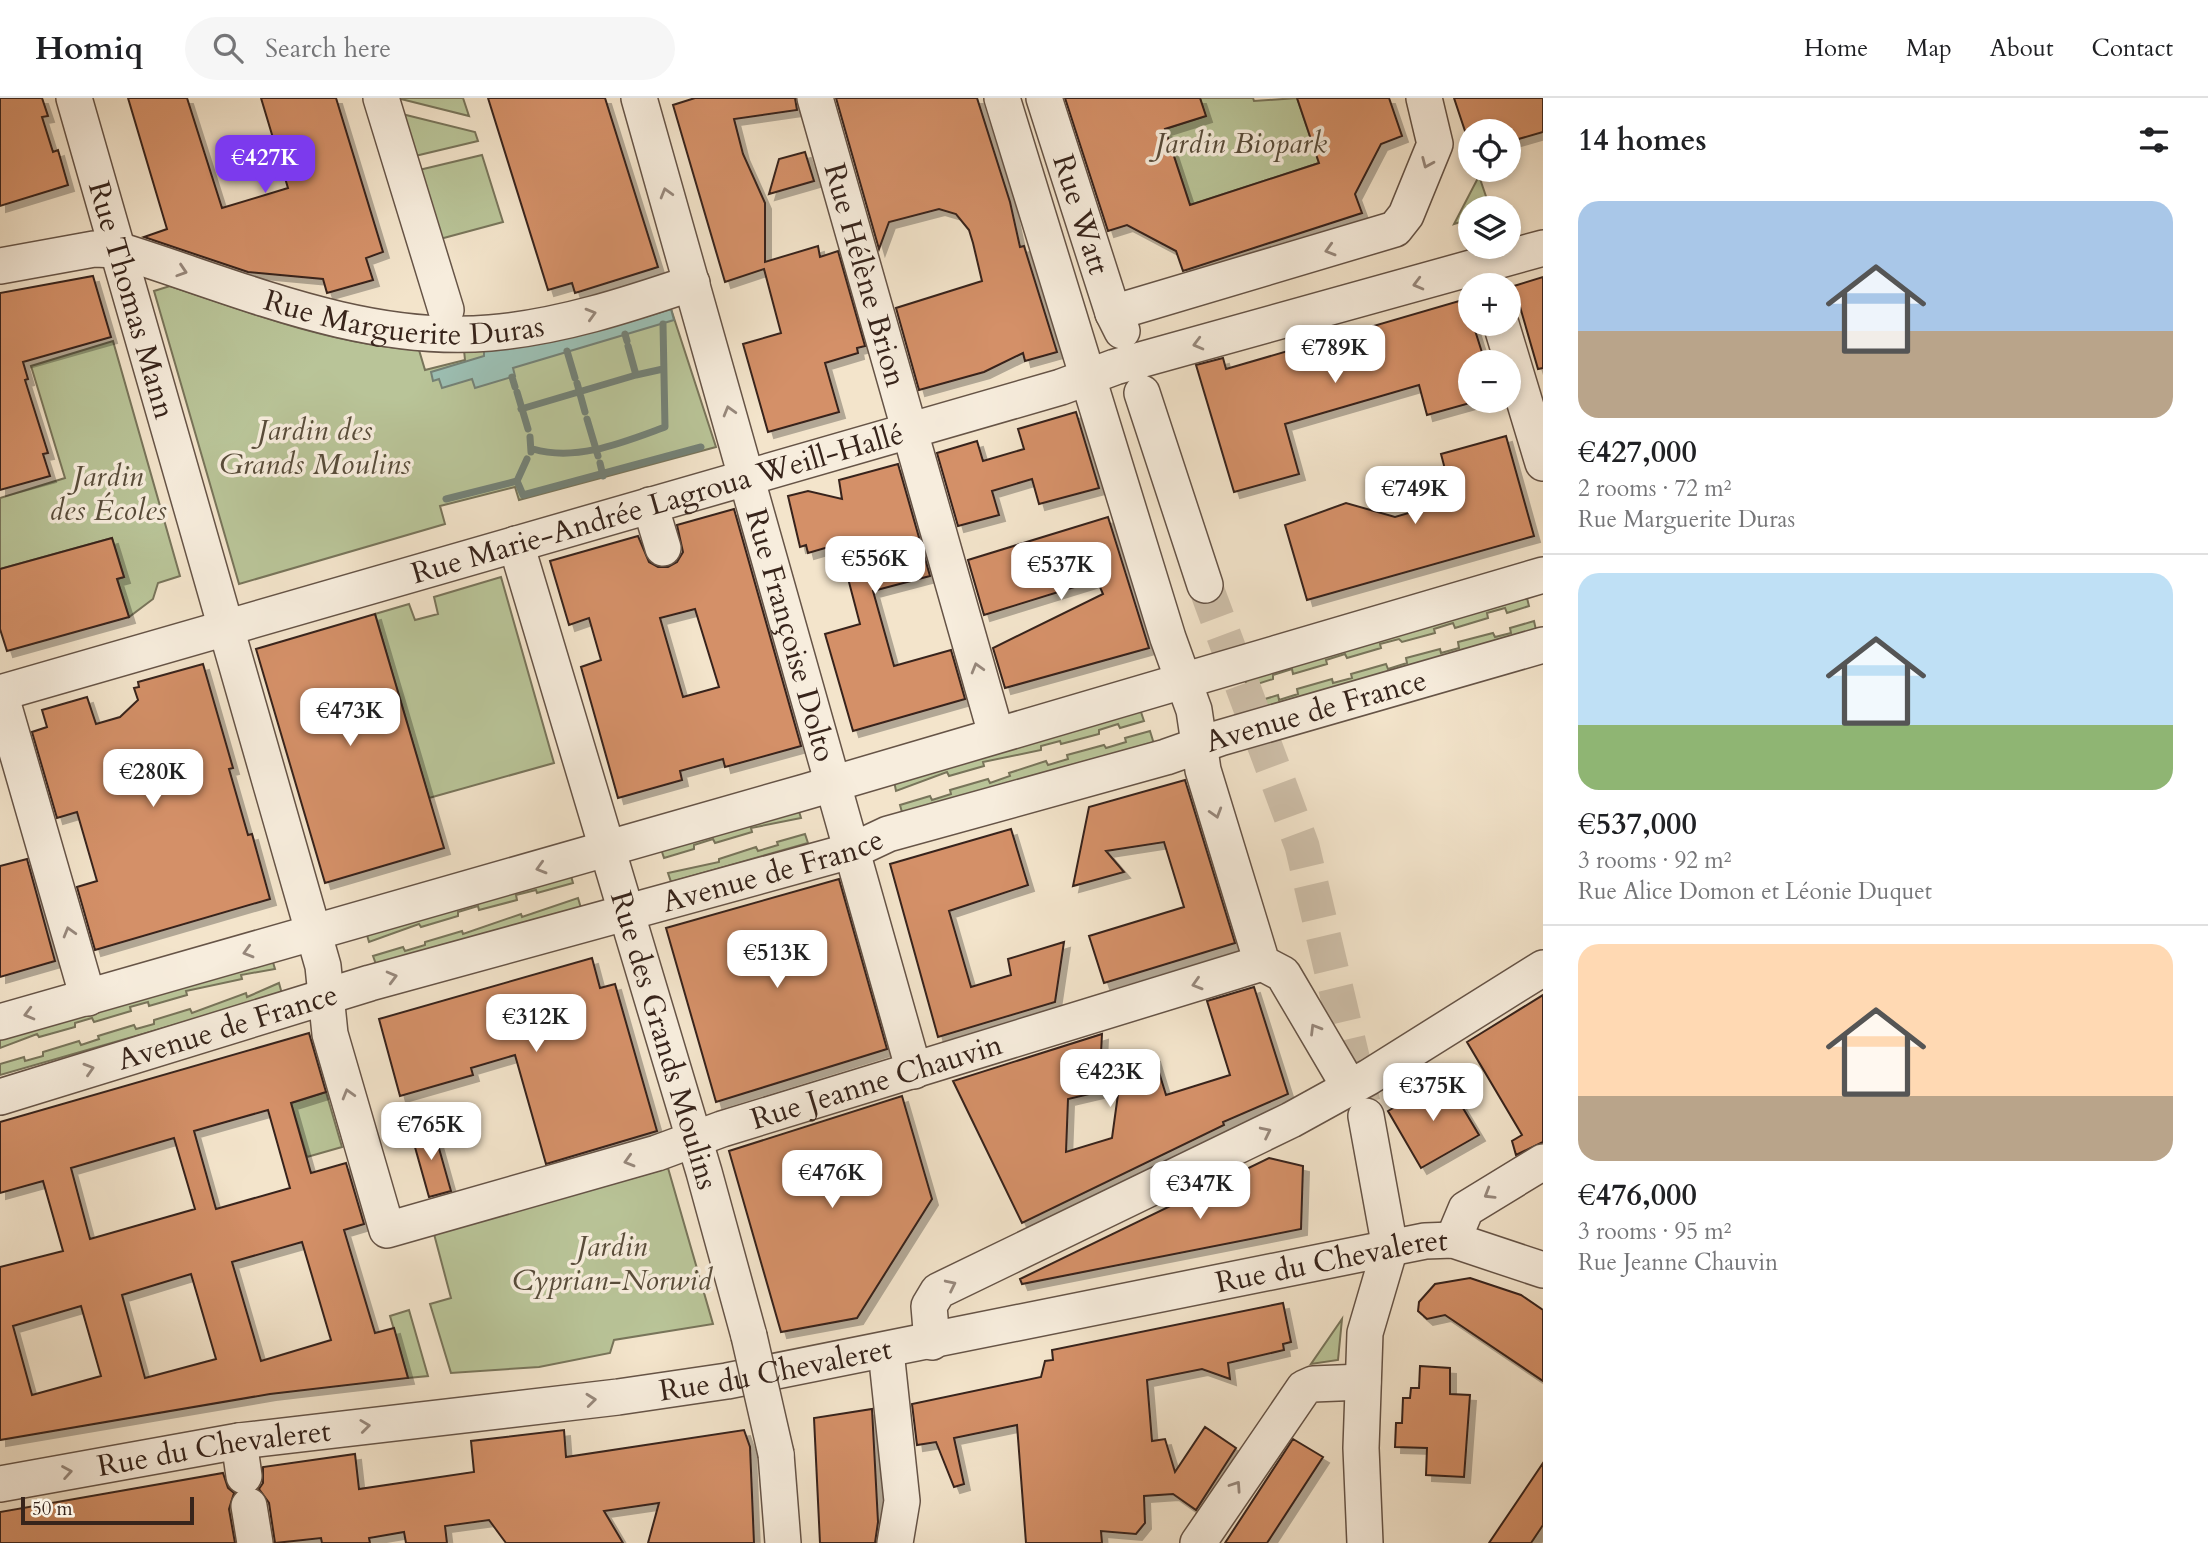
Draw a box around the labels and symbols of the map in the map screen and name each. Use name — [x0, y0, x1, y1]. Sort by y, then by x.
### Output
park label: Jardin Biopark — [1148, 123, 1327, 164]
pin: €427K — [216, 136, 314, 195]
street label: Rue Watt — [1042, 149, 1119, 280]
one-way arrow — [1422, 156, 1436, 168]
street label: Rue Hélène Brion — [814, 159, 916, 392]
street label: Rue Thomas Mann — [78, 176, 185, 424]
one-way arrow — [660, 187, 674, 199]
one-way arrow — [1324, 242, 1336, 257]
one-way arrow — [176, 263, 188, 277]
one-way arrow — [1412, 275, 1424, 290]
street label: Rue Marguerite Duras — [259, 280, 547, 355]
one-way arrow — [585, 308, 597, 323]
pin: €789K — [1286, 326, 1384, 385]
one-way arrow — [1193, 336, 1205, 350]
one-way arrow — [723, 406, 738, 418]
park label: Jardin des Grands Moulins — [219, 410, 411, 485]
street label: Rue Marie-Andrée Lagroua Weill-Hallé — [406, 413, 908, 594]
park label: Jardin des Écoles — [49, 456, 167, 531]
pin: €749K — [1366, 466, 1464, 526]
street label: Rue Françoise Dolto — [735, 504, 846, 766]
pin: €556K — [826, 536, 924, 596]
pin: €537K — [1012, 542, 1110, 602]
street label: Avenue de France — [1200, 660, 1431, 763]
one-way arrow — [971, 662, 986, 674]
pin: €473K — [301, 688, 399, 748]
pin: €280K — [104, 750, 202, 809]
one-way arrow — [1208, 806, 1222, 819]
street label: Avenue de France — [657, 819, 890, 923]
one-way arrow — [535, 859, 547, 874]
street label: Rue des Grands Moulins — [600, 886, 728, 1194]
one-way arrow — [63, 927, 78, 939]
pin: €513K — [728, 930, 826, 990]
one-way arrow — [242, 944, 254, 958]
one-way arrow — [386, 971, 398, 985]
street label: Avenue de France — [112, 974, 343, 1081]
one-way arrow — [1191, 975, 1203, 990]
pin: €312K — [487, 995, 585, 1054]
one-way arrow — [23, 1006, 35, 1020]
one-way arrow — [1311, 1023, 1324, 1036]
street label: Rue Jeanne Chauvin — [746, 1024, 1007, 1140]
pin: €423K — [1061, 1049, 1159, 1109]
one-way arrow — [82, 1063, 94, 1078]
pin: €375K — [1384, 1063, 1482, 1123]
one-way arrow — [341, 1089, 356, 1101]
pin: €765K — [382, 1102, 480, 1162]
one-way arrow — [1259, 1126, 1271, 1140]
pin: €476K — [783, 1150, 881, 1210]
one-way arrow — [623, 1153, 635, 1168]
pin: €347K — [1151, 1162, 1249, 1221]
one-way arrow — [1484, 1186, 1497, 1199]
street label: Rue du Chevaleret — [1212, 1220, 1449, 1304]
park label: Jardin Cyprian-Norwid — [512, 1226, 714, 1301]
one-way arrow — [944, 1279, 956, 1293]
street label: Rue du Chevaleret — [656, 1328, 896, 1412]
one-way arrow — [585, 1393, 596, 1408]
street label: Rue du Chevaleret — [94, 1410, 333, 1487]
one-way arrow — [359, 1419, 370, 1434]
one-way arrow — [61, 1465, 73, 1480]
one-way arrow — [1227, 1481, 1240, 1494]
scale bar — [21, 1494, 194, 1526]

